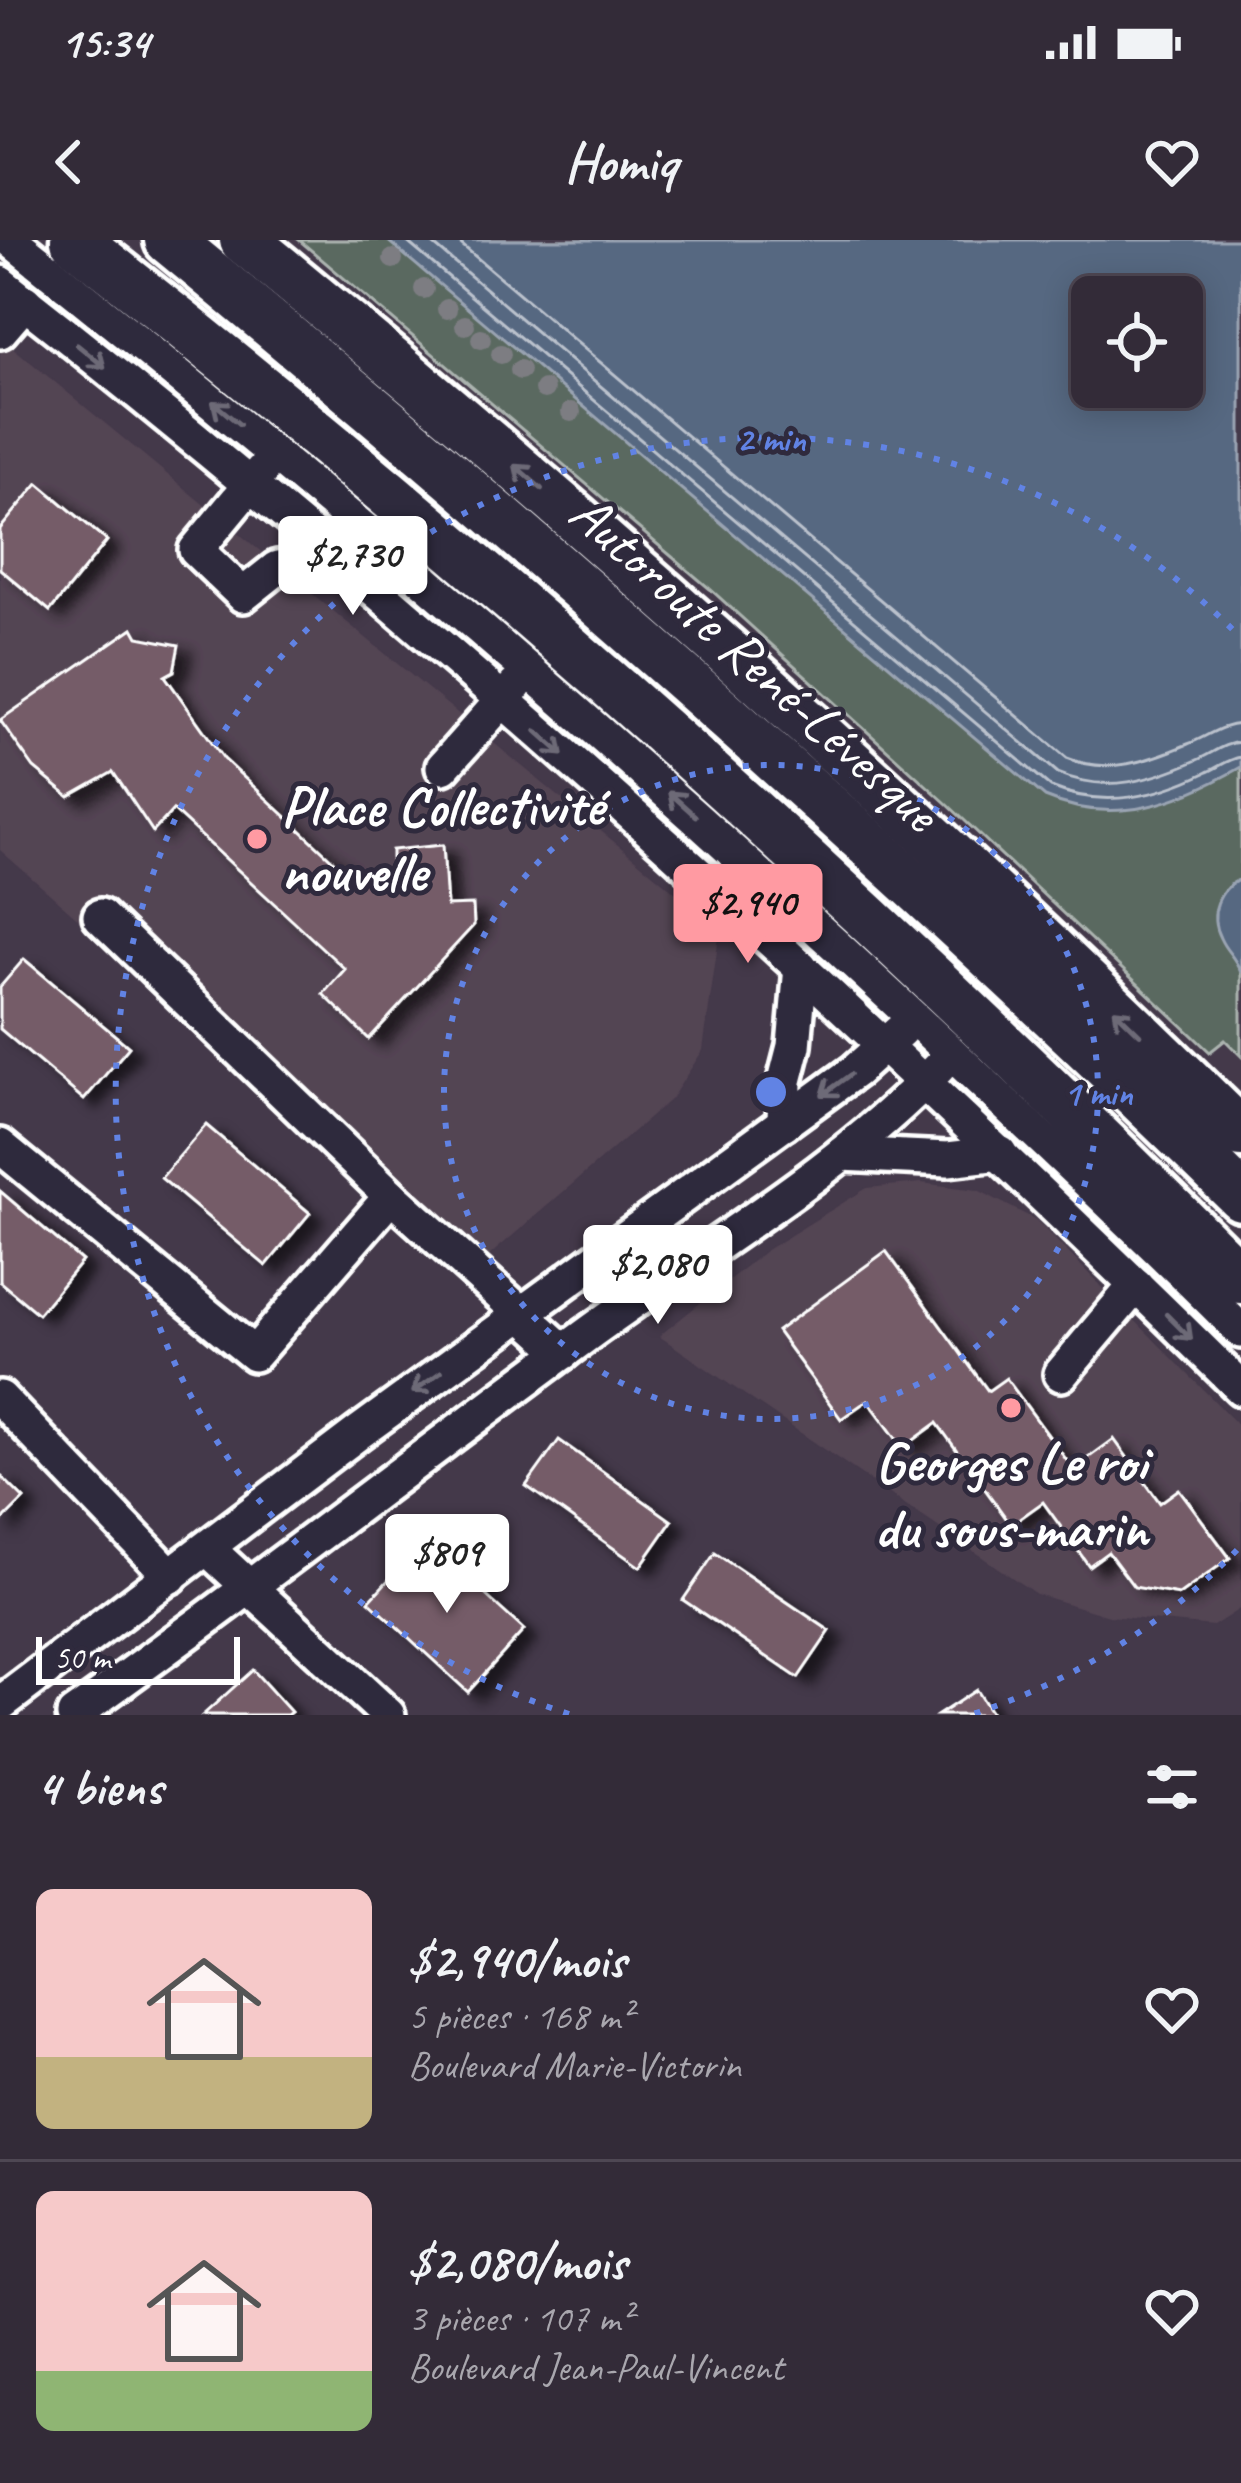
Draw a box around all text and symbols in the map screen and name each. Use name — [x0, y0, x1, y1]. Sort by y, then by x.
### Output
text: 15:34 — [60, 14, 149, 71]
text: Homiq — [564, 128, 677, 196]
icon: back — [36, 129, 102, 195]
icon: heart — [1139, 129, 1205, 195]
map controls — [1071, 276, 1203, 408]
button: locate — [1071, 276, 1203, 408]
one-way arrow — [75, 342, 107, 369]
one-way arrow — [211, 400, 242, 428]
text: 2 min — [737, 416, 807, 462]
one-way arrow — [513, 464, 543, 492]
street label: Autoroute René-Lévesque — [555, 477, 957, 849]
pin: $2,730 — [255, 516, 451, 618]
text: $2,730 — [305, 530, 401, 579]
one-way arrow — [534, 729, 565, 756]
place label: Place Collectivité nouvelle — [281, 770, 612, 908]
one-way arrow — [667, 790, 697, 818]
marker: Place Collectivité nouvelle — [244, 826, 270, 852]
pin: $2,940 — [650, 864, 846, 966]
text: $2,940 — [700, 878, 796, 927]
one-way arrow — [1113, 1008, 1142, 1036]
text: 1 min — [1064, 1070, 1134, 1116]
centre of rings — [750, 1071, 792, 1113]
one-way arrow — [820, 1072, 853, 1097]
pin: $2,080 — [560, 1225, 756, 1327]
text: $2,080 — [610, 1239, 706, 1288]
one-way arrow — [1164, 1312, 1193, 1341]
one-way arrow — [411, 1369, 443, 1395]
marker: Georges Le roi du sous-marin — [998, 1395, 1024, 1421]
place label: Georges Le roi du sous-marin — [874, 1426, 1153, 1564]
pin: $809 — [376, 1514, 518, 1616]
text: $809 — [412, 1528, 482, 1577]
scale bar — [36, 1631, 240, 1684]
text: 50 m — [54, 1637, 110, 1679]
icon: filters — [1139, 1754, 1205, 1820]
text: 4 biens — [36, 1755, 162, 1819]
text: $2,940/mois — [408, 1928, 625, 1992]
icon: home — [132, 1937, 276, 2081]
icon: heart — [1139, 1976, 1205, 2042]
text: 5 pièces · 168 m² — [408, 1992, 632, 2041]
text: Boulevard Marie-Victorin — [408, 2041, 741, 2090]
text: $2,080/mois — [408, 2230, 626, 2294]
icon: home — [132, 2239, 276, 2383]
icon: heart — [1139, 2278, 1205, 2344]
text: 3 pièces · 107 m² — [408, 2294, 632, 2343]
text: Boulevard Jean-Paul-Vincent — [408, 2343, 783, 2392]

